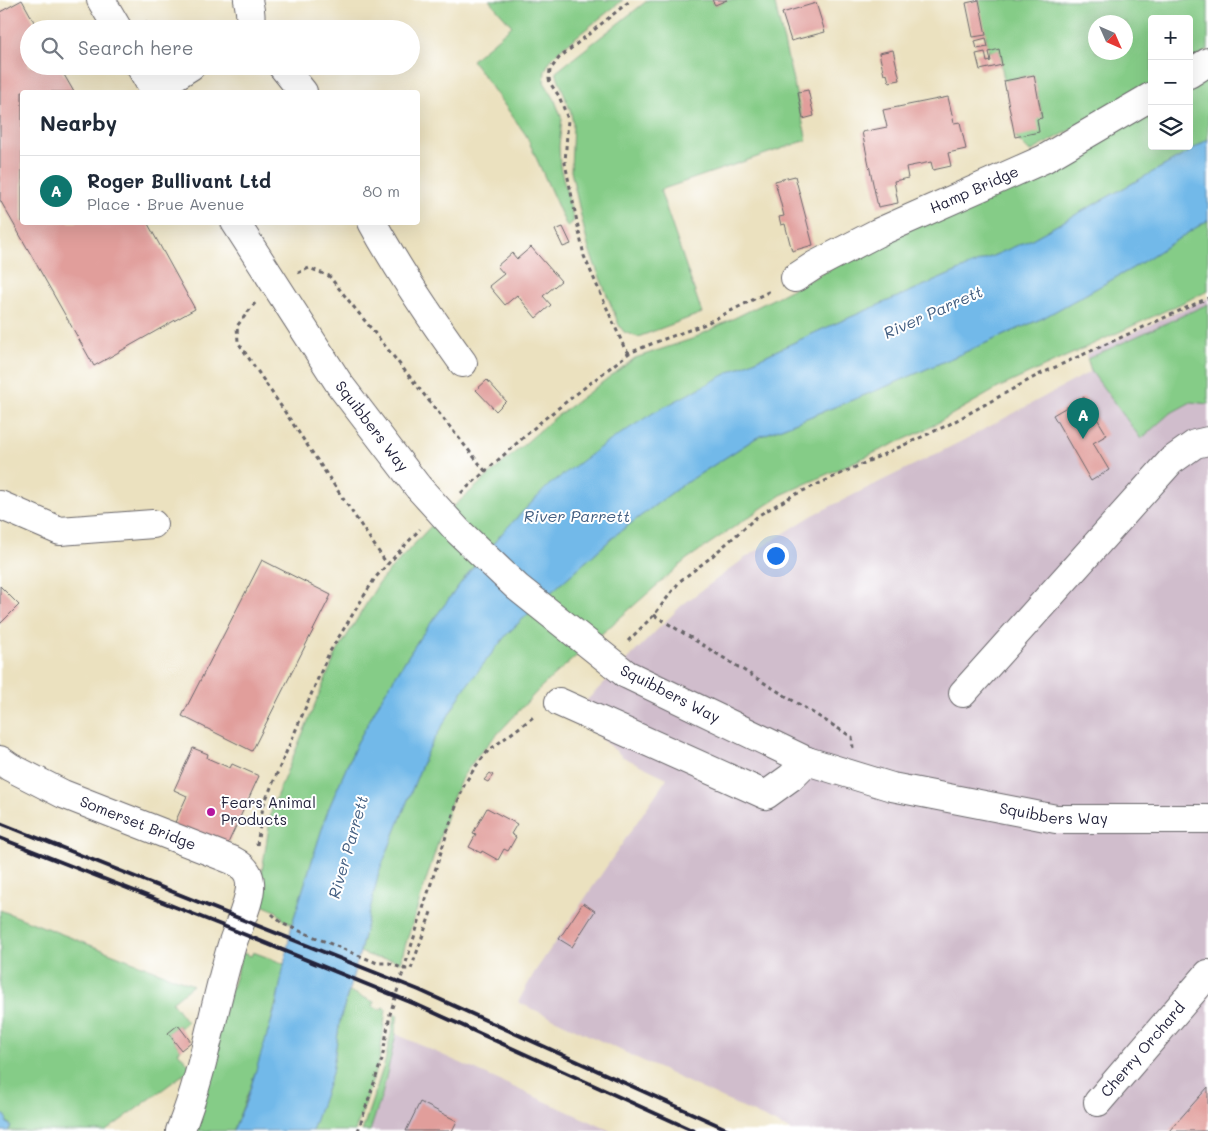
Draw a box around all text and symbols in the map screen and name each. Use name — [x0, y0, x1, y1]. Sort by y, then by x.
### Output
north arrow — [1088, 15, 1133, 60]
map controls — [1148, 15, 1193, 150]
button: + — [1148, 15, 1193, 60]
search box — [20, 20, 420, 75]
icon: search — [38, 34, 66, 62]
text: Search here — [78, 35, 194, 60]
button: − — [1148, 60, 1193, 105]
button: layers — [1148, 105, 1193, 150]
text: Nearby — [40, 109, 117, 136]
street label: Hamp Bridge — [926, 161, 1021, 217]
text: Roger Bullivant Ltd — [87, 168, 271, 193]
text: A — [50, 180, 62, 201]
text: 80 m — [363, 180, 400, 201]
text: Place · Brue Avenue — [87, 193, 244, 214]
water label: River Parrett — [880, 280, 986, 343]
street label: Squibbers Way — [331, 376, 414, 475]
pin: A — [1067, 398, 1099, 439]
water label: River Parrett — [524, 505, 630, 526]
your location — [763, 543, 789, 569]
street label: Squibbers Way — [617, 659, 724, 727]
street label: Somerset Bridge — [77, 791, 199, 854]
place label: Fears Animal Products — [221, 792, 316, 829]
water label: River Parrett — [323, 793, 372, 901]
street label: Squibbers Way — [998, 797, 1108, 828]
marker: Fears Animal Products — [205, 806, 217, 818]
street label: Cherry Orchard — [1096, 997, 1189, 1101]

